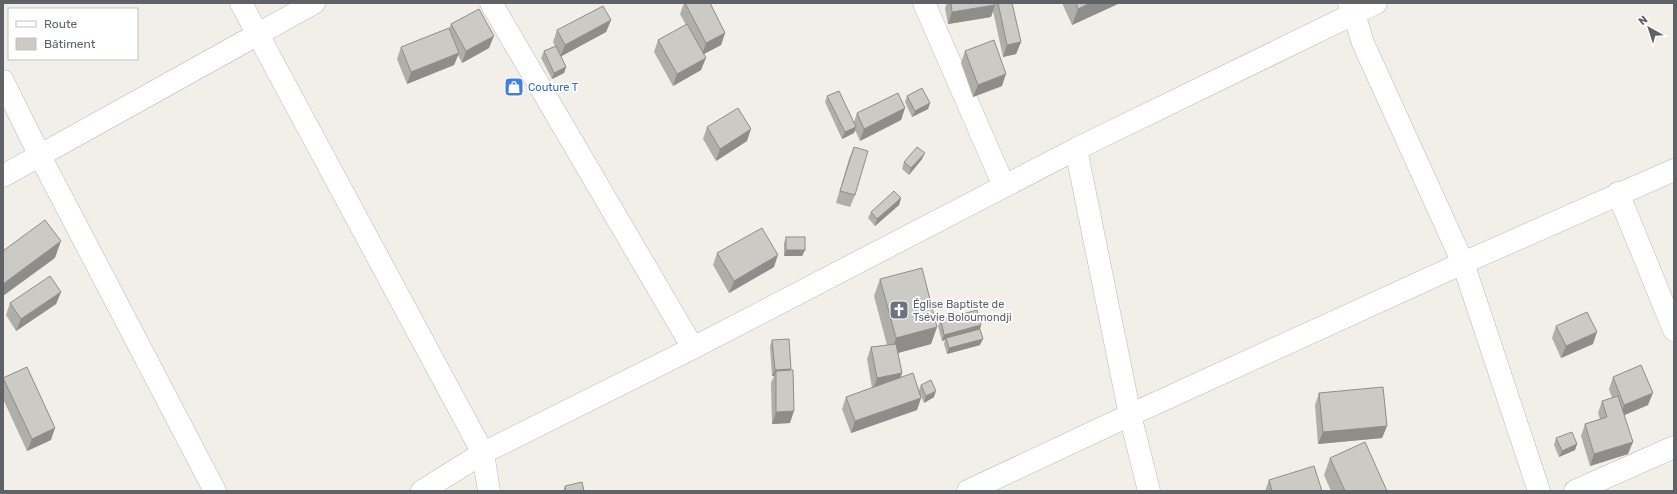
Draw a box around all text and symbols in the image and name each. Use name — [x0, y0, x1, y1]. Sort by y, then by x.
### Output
legend — [8, 8, 138, 60]
north arrow — [1629, 8, 1669, 48]
text: N — [1636, 13, 1650, 28]
text: Route — [44, 17, 78, 31]
text: Bâtiment — [44, 37, 96, 51]
shop icon: Couture T — [503, 76, 525, 98]
place label: Couture T — [528, 81, 579, 94]
place label: Église Baptiste de Tsévie Boloumondji — [913, 298, 1012, 324]
church icon: Église Baptiste de Tsévie Boloumondji — [888, 299, 910, 321]

